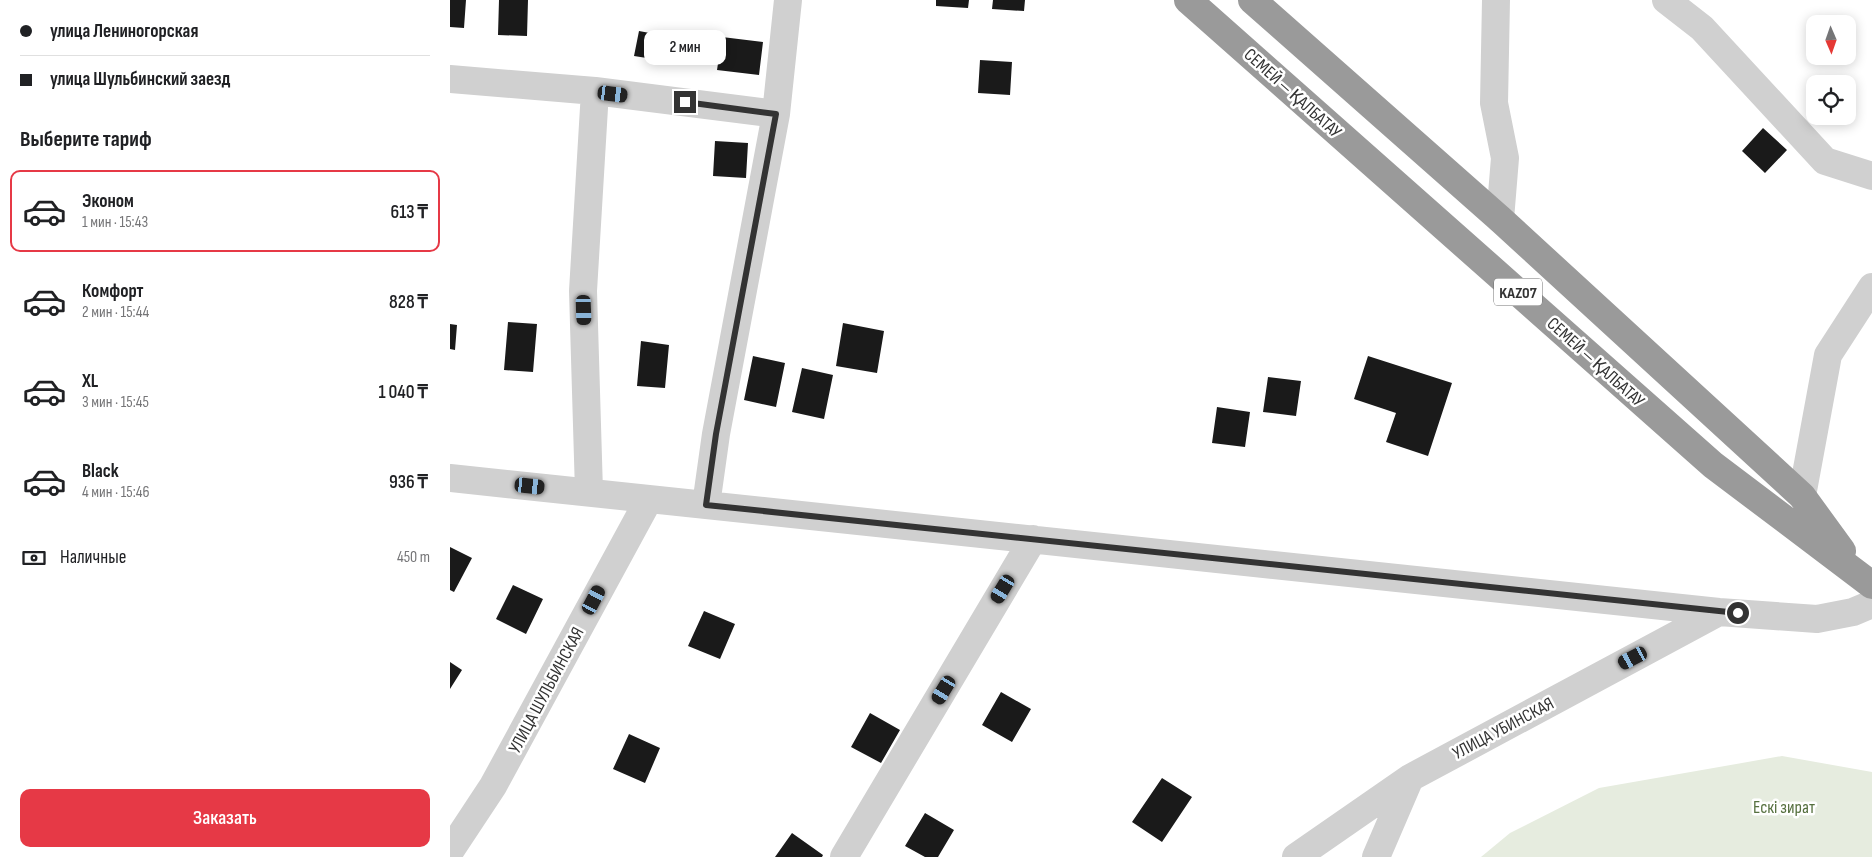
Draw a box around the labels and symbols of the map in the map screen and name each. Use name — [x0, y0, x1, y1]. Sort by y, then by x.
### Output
north arrow — [1806, 15, 1856, 65]
callout: 2 мин — [644, 29, 726, 64]
street label: СЕМЕЙ — ҚАЛБАТАУ — [1240, 44, 1346, 143]
car — [597, 85, 628, 103]
route end — [674, 91, 696, 113]
road number: KAZ07 — [1494, 278, 1542, 306]
car — [575, 295, 592, 325]
street label: СЕМЕЙ — ҚАЛБАТАУ — [1543, 313, 1649, 412]
car — [514, 477, 545, 495]
car — [988, 572, 1017, 606]
car — [580, 583, 607, 617]
route start — [1727, 602, 1749, 624]
street label: УЛИЦА ШУЛЬБИНСКАЯ — [504, 624, 589, 757]
car — [1616, 644, 1649, 672]
car — [929, 673, 958, 707]
street label: УЛИЦА УБИНСКАЯ — [1449, 693, 1557, 764]
park label: Ескі зират — [1753, 797, 1815, 818]

